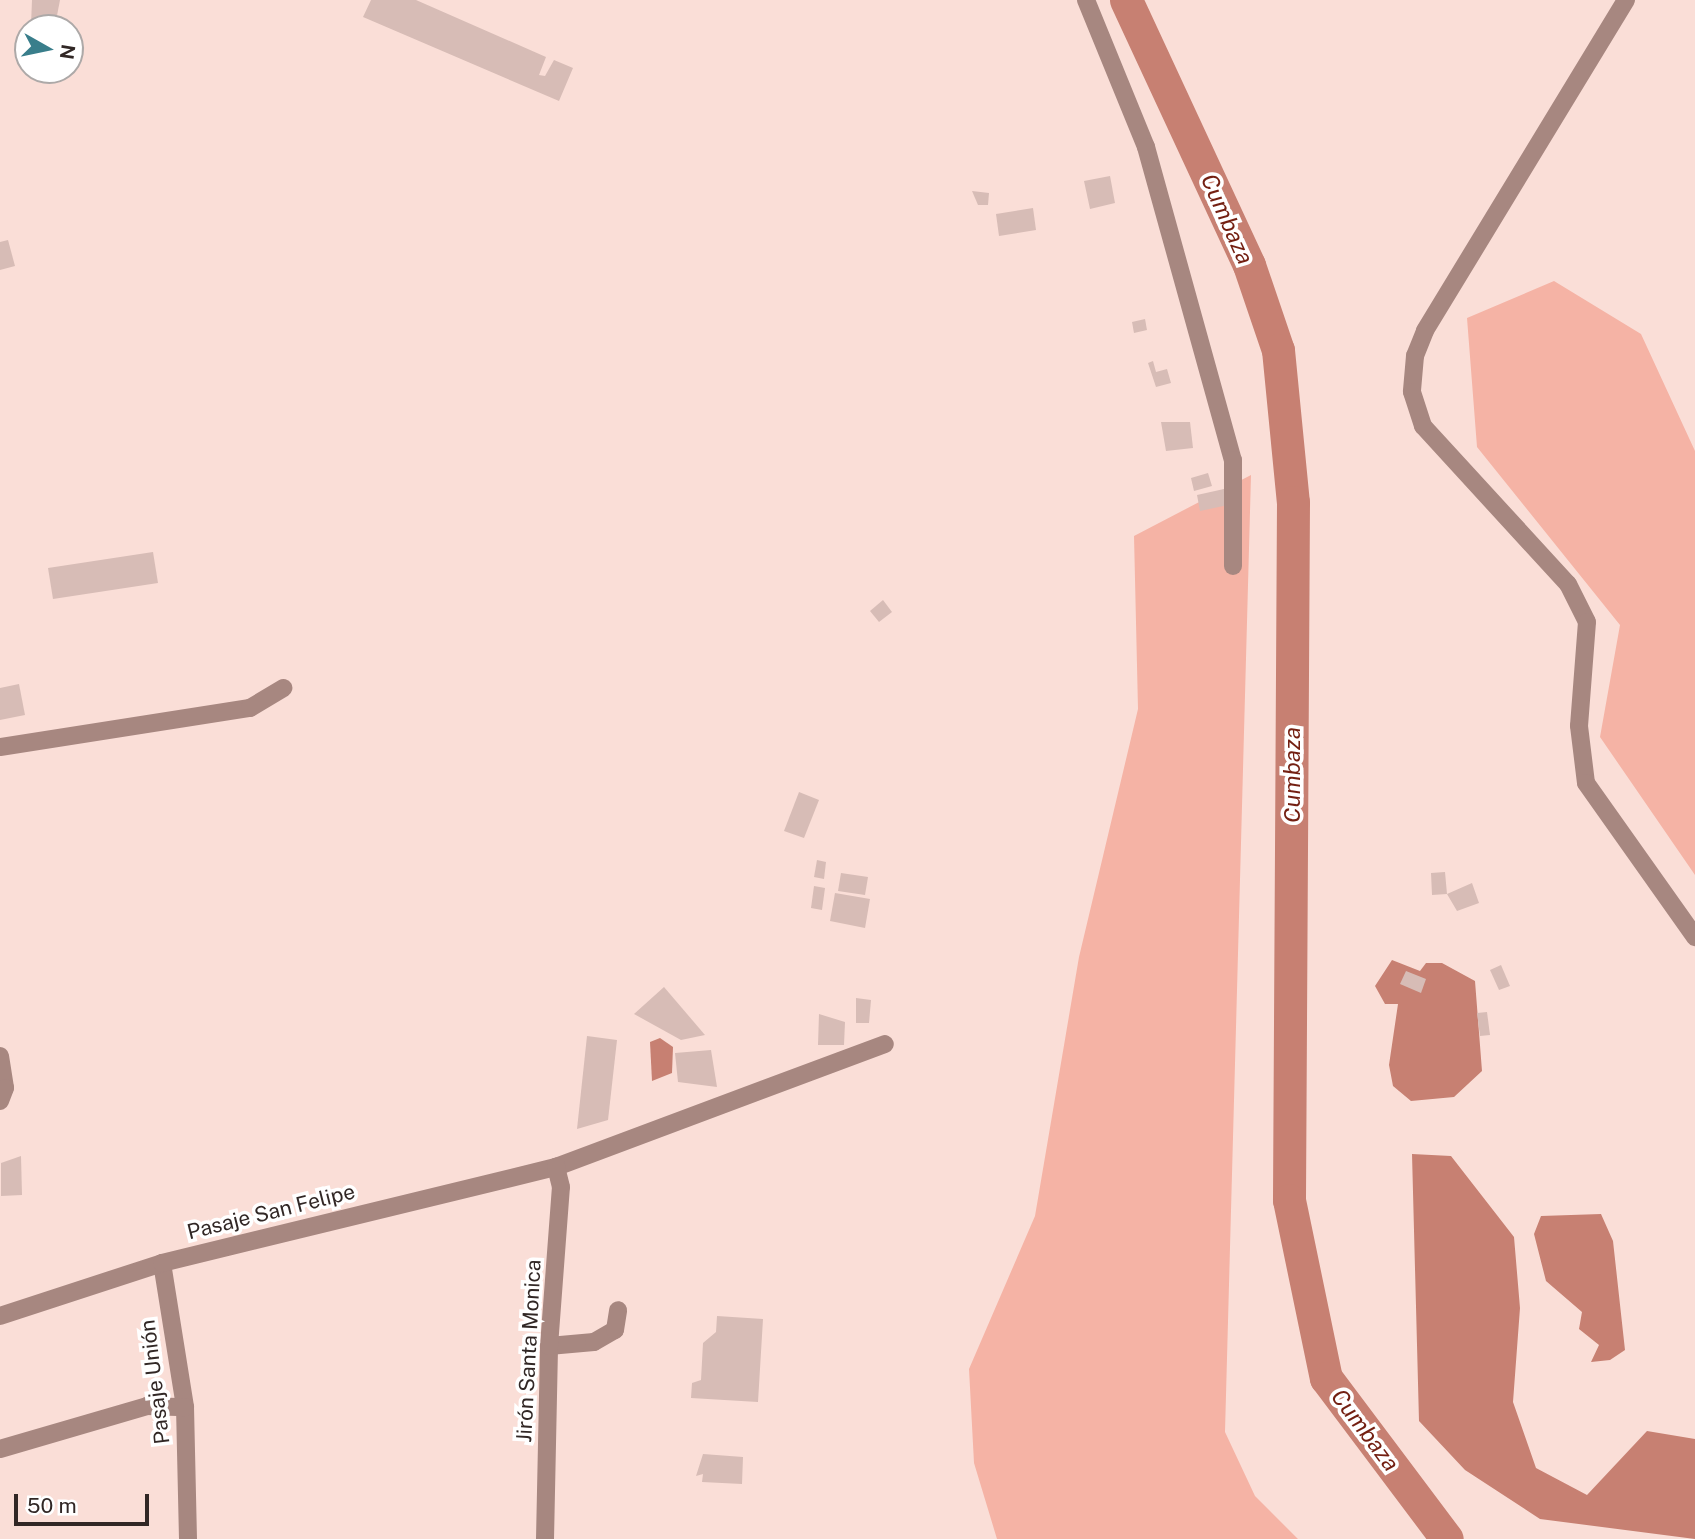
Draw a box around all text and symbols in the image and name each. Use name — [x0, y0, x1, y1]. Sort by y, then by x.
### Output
north arrow — [14, 14, 84, 84]
text: N — [56, 43, 80, 61]
water label: Cumbaza — [1195, 170, 1259, 268]
water label: Cumbaza — [1278, 727, 1306, 823]
street label: Pasaje San Felipe — [184, 1179, 358, 1245]
street label: Jirón Santa Monica — [512, 1259, 546, 1443]
street label: Pasaje Unión — [135, 1318, 175, 1446]
water label: Cumbaza — [1325, 1383, 1405, 1477]
scale bar — [18, 1480, 152, 1524]
text: 50 m — [27, 1493, 77, 1518]

